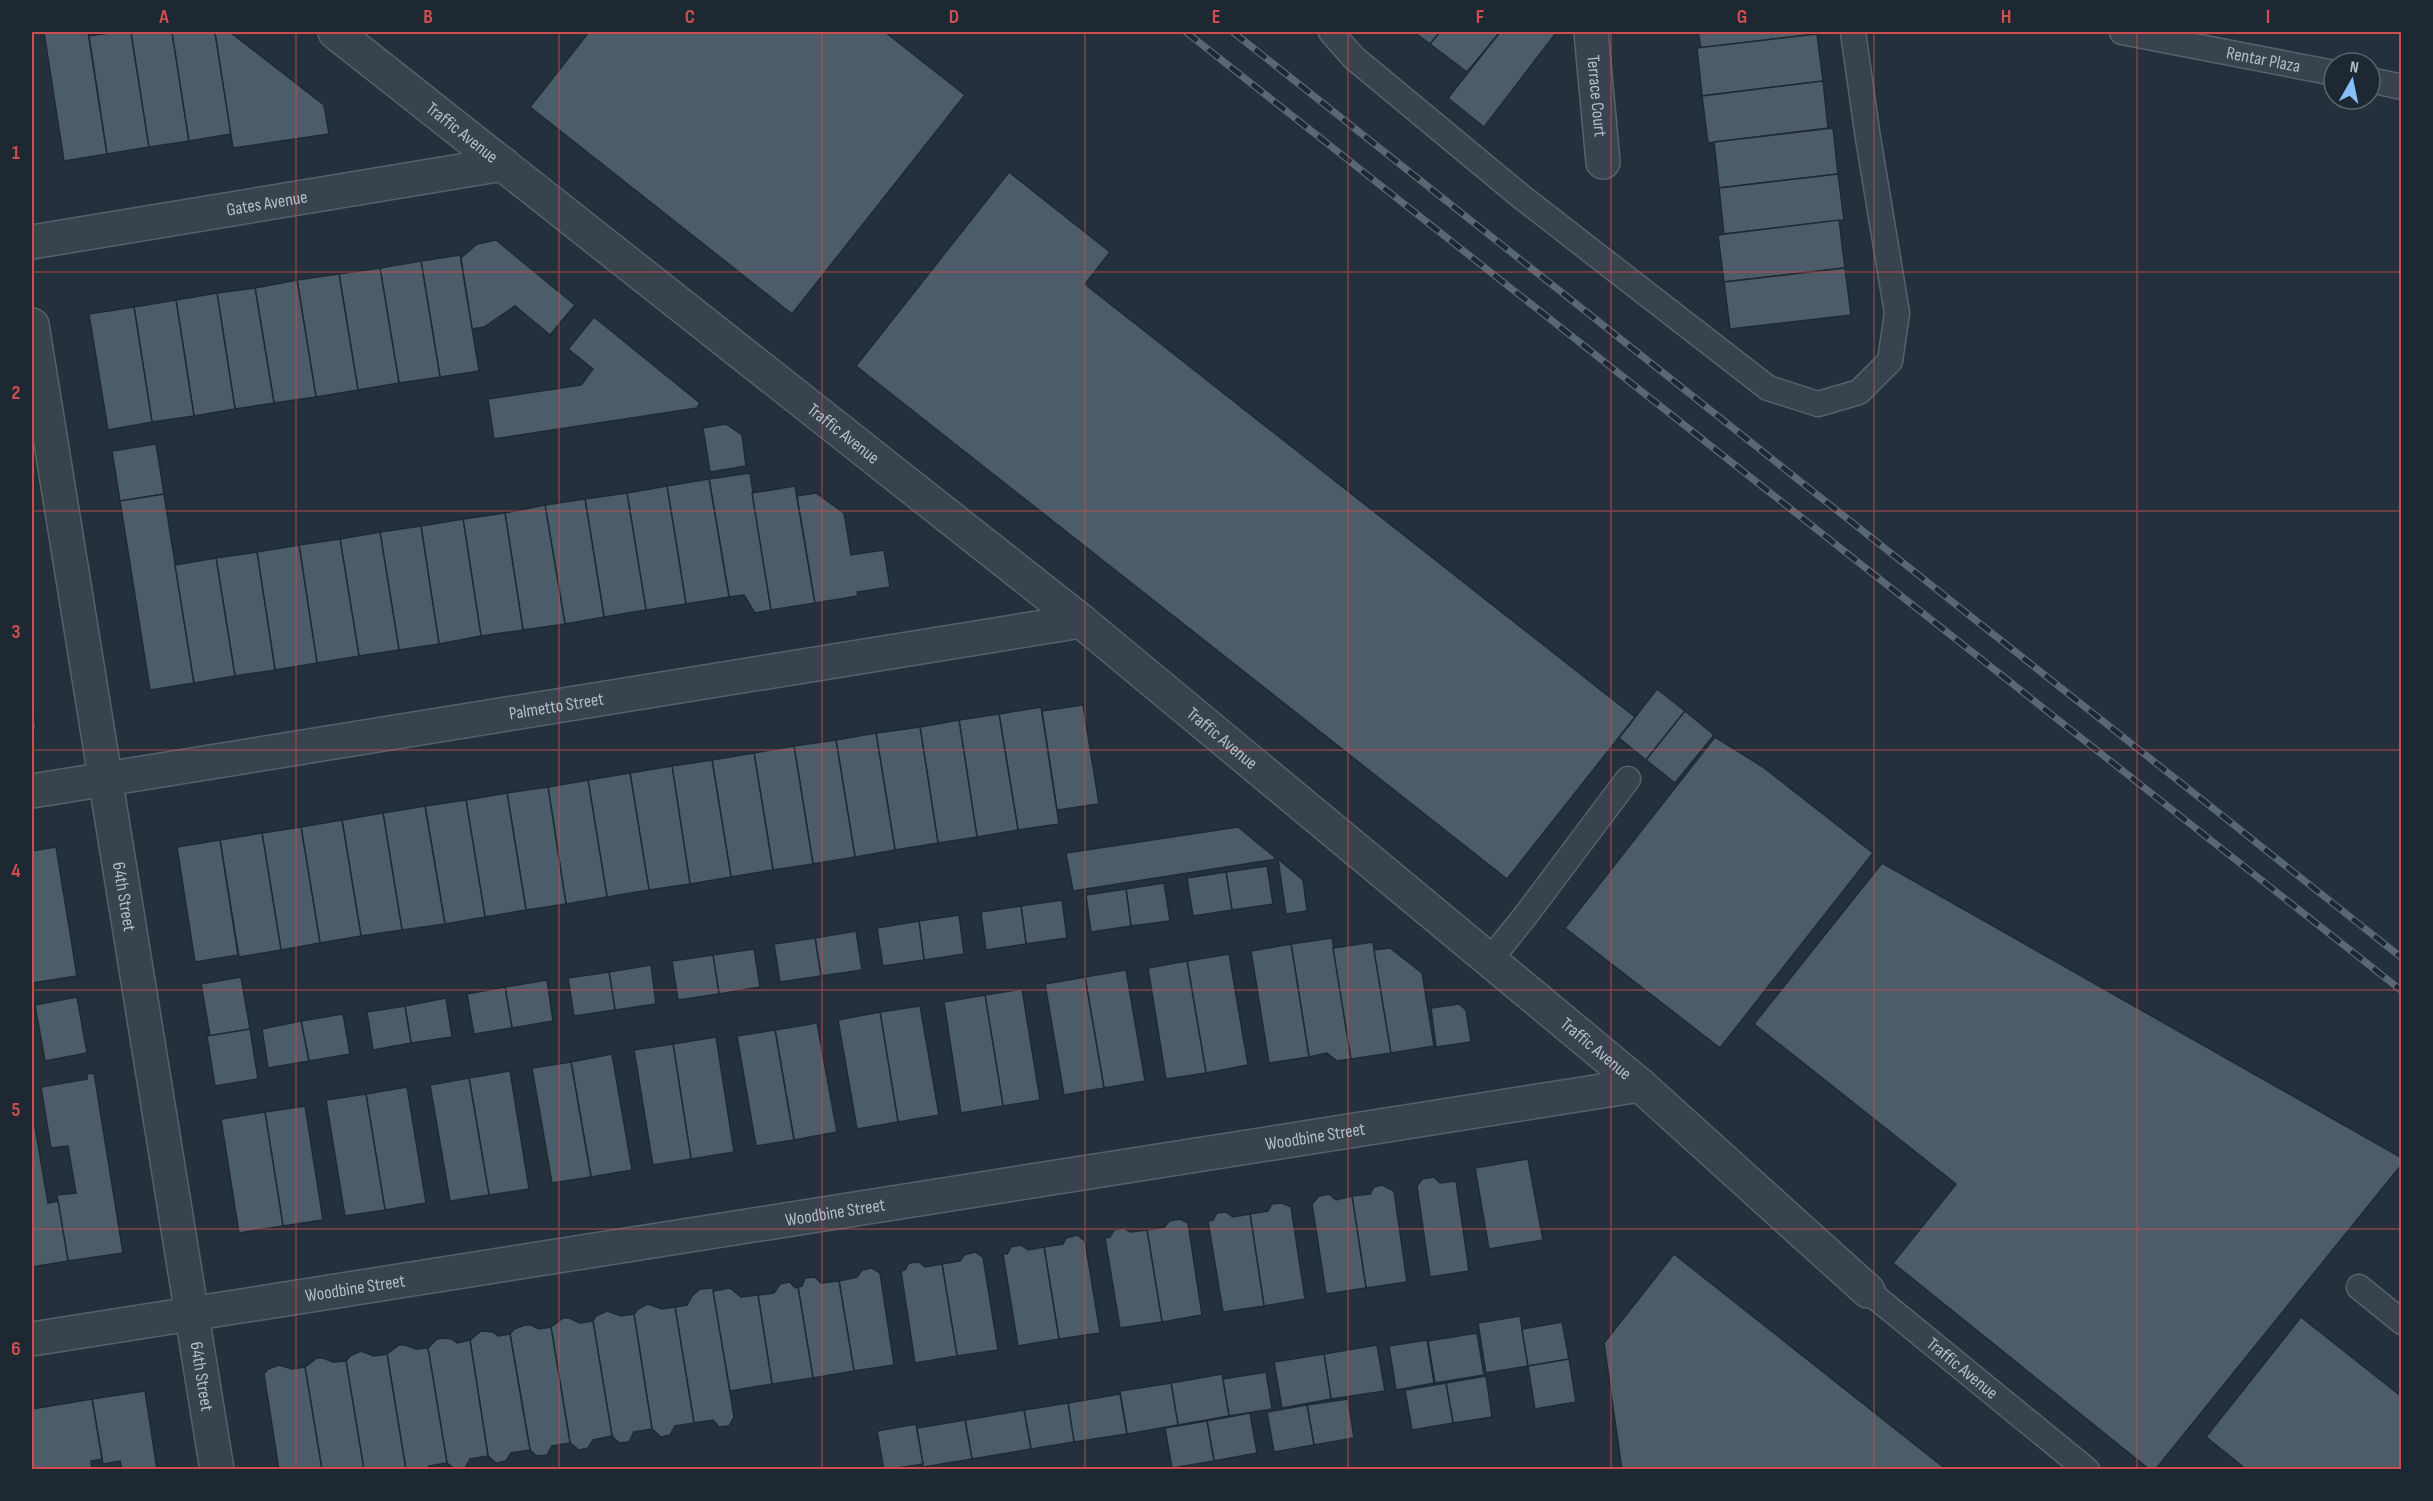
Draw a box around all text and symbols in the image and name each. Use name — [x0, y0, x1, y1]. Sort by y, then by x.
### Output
text: A — [158, 5, 169, 29]
text: B — [423, 5, 433, 29]
text: C — [685, 5, 695, 29]
text: D — [949, 5, 959, 29]
text: E — [1212, 5, 1220, 29]
text: F — [1476, 5, 1484, 29]
text: G — [1737, 5, 1747, 29]
text: H — [2001, 5, 2011, 29]
text: I — [2266, 5, 2270, 29]
street label: Rentar Plaza — [2225, 42, 2302, 77]
north arrow — [2322, 51, 2382, 111]
street label: Terrace Court — [1582, 54, 1611, 138]
text: N — [2348, 58, 2360, 78]
street label: Traffic Avenue — [422, 98, 502, 168]
text: 1 — [12, 141, 20, 165]
street label: Gates Avenue — [225, 187, 309, 221]
text: 2 — [12, 381, 20, 405]
street label: Traffic Avenue — [803, 399, 883, 469]
text: 3 — [12, 620, 21, 644]
street label: Palmetto Street — [507, 688, 606, 725]
street label: Traffic Avenue — [1182, 703, 1262, 774]
text: 4 — [11, 859, 21, 883]
street label: 64th Street — [108, 861, 140, 933]
street label: Traffic Avenue — [1556, 1014, 1636, 1084]
text: 5 — [12, 1098, 21, 1122]
street label: Woodbine Street — [1264, 1119, 1367, 1155]
street label: Woodbine Street — [784, 1194, 887, 1231]
street label: Woodbine Street — [304, 1270, 407, 1307]
street label: Traffic Avenue — [1922, 1333, 2002, 1404]
text: 6 — [11, 1337, 21, 1361]
street label: 64th Street — [185, 1340, 217, 1413]

